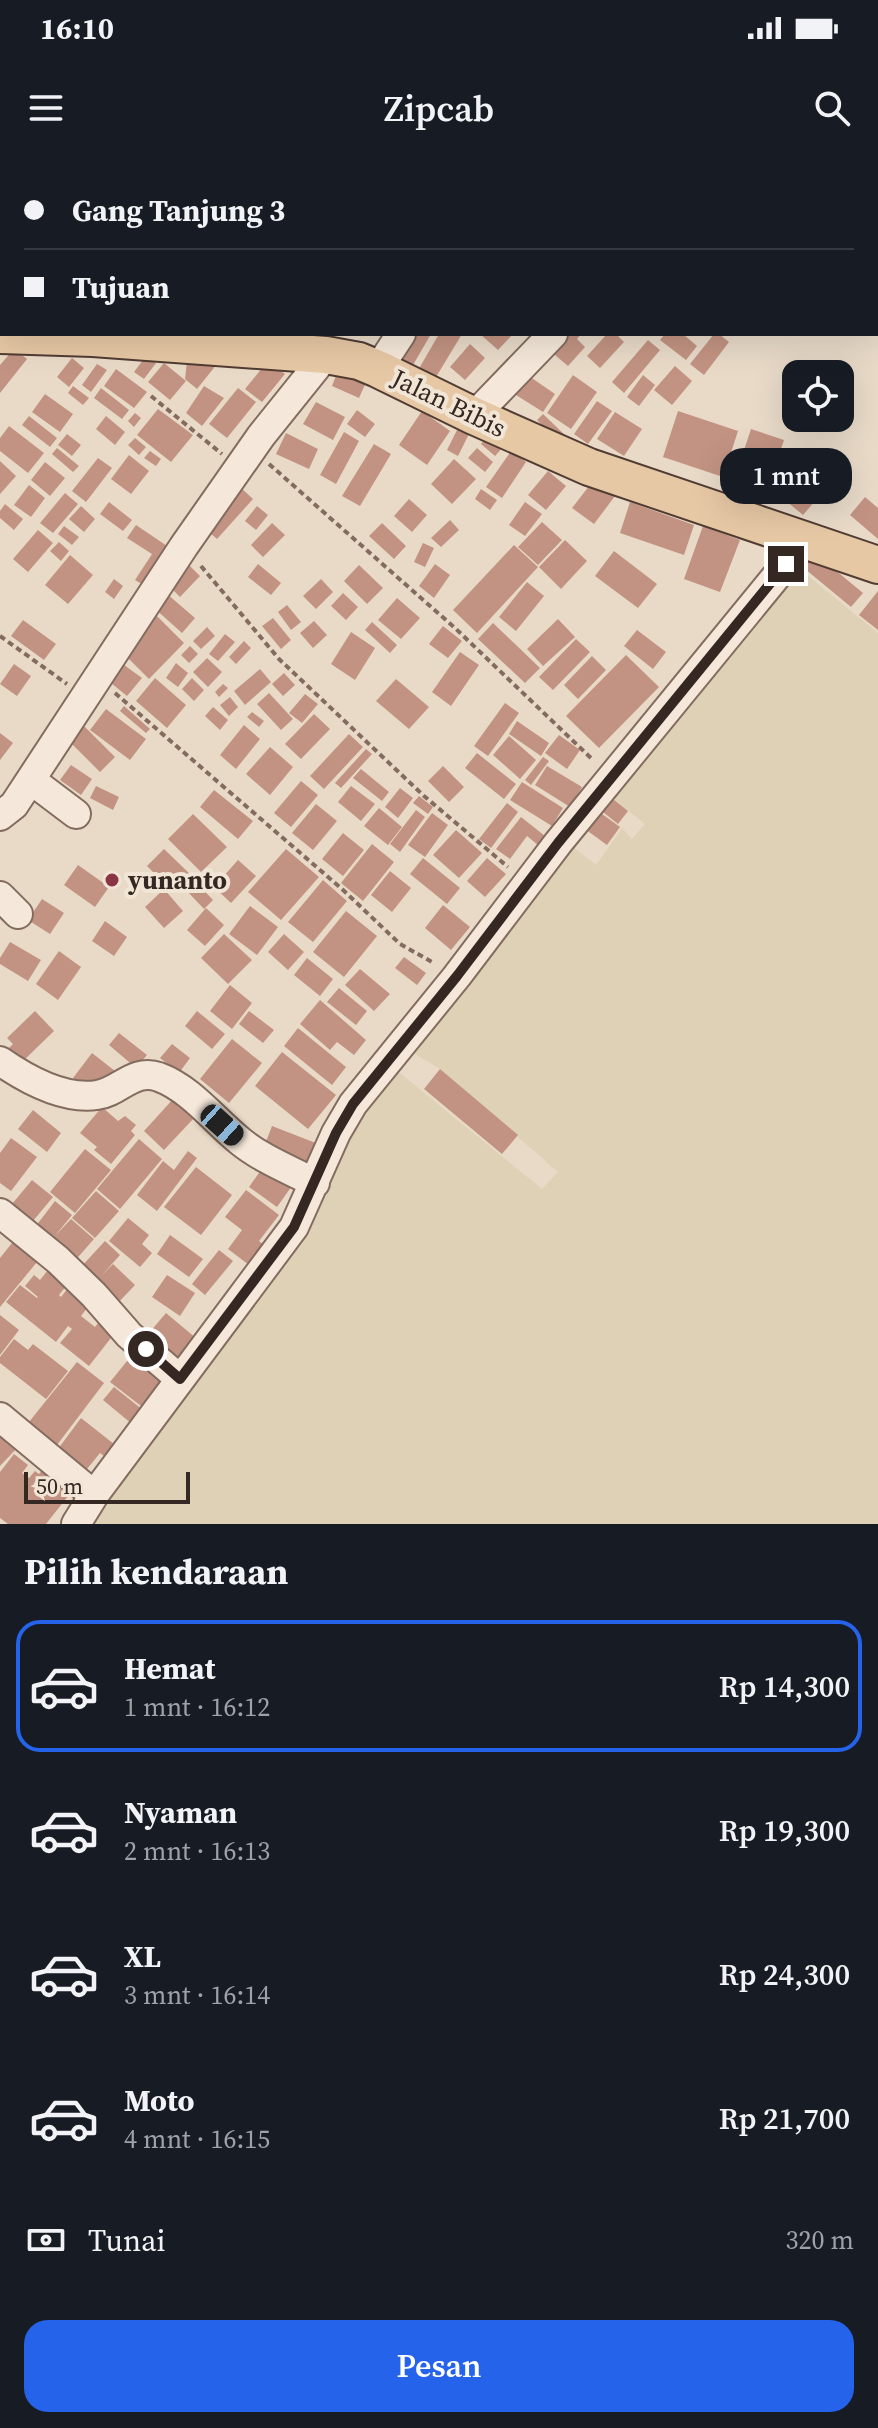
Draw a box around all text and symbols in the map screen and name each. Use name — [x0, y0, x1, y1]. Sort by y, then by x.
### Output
text: 16:10 — [40, 8, 114, 49]
text: Zipcab — [384, 84, 494, 133]
icon: menu — [24, 86, 68, 130]
icon: search — [810, 86, 854, 130]
text: Gang Tanjung 3 — [72, 190, 285, 231]
text: Tujuan — [72, 267, 170, 308]
street label: Jalan Bibis — [385, 359, 512, 446]
map controls — [782, 360, 854, 432]
button: locate — [782, 360, 854, 432]
callout: 1 mnt — [720, 448, 852, 504]
text: 1 mnt — [752, 458, 820, 494]
route end — [768, 546, 804, 582]
place label: yunanto — [127, 862, 227, 898]
marker: yunanto — [103, 871, 121, 889]
car — [196, 1100, 248, 1150]
route start — [128, 1331, 164, 1367]
scale bar — [24, 1468, 190, 1504]
text: 50 m — [36, 1471, 83, 1501]
text: Pilih kendaraan — [24, 1547, 288, 1596]
text: Hemat — [124, 1648, 215, 1689]
icon: car — [28, 1650, 100, 1722]
text: Rp 14,300 — [719, 1666, 850, 1707]
text: 1 mnt · 16:12 — [124, 1689, 270, 1725]
text: Nyaman — [124, 1792, 237, 1833]
icon: car — [28, 1794, 100, 1866]
text: Rp 19,300 — [719, 1810, 850, 1851]
text: 2 mnt · 16:13 — [124, 1833, 270, 1869]
text: XL — [124, 1936, 161, 1977]
icon: car — [28, 1938, 100, 2010]
text: Rp 24,300 — [719, 1954, 850, 1995]
text: 3 mnt · 16:14 — [124, 1977, 270, 2013]
text: Moto — [124, 2080, 195, 2121]
icon: car — [28, 2082, 100, 2154]
text: Rp 21,700 — [719, 2098, 850, 2139]
text: 4 mnt · 16:15 — [124, 2121, 270, 2157]
icon: cash — [24, 2218, 68, 2262]
text: Tunai — [88, 2220, 165, 2261]
text: 320 m — [786, 2222, 854, 2258]
button: Pesan — [24, 2320, 854, 2412]

